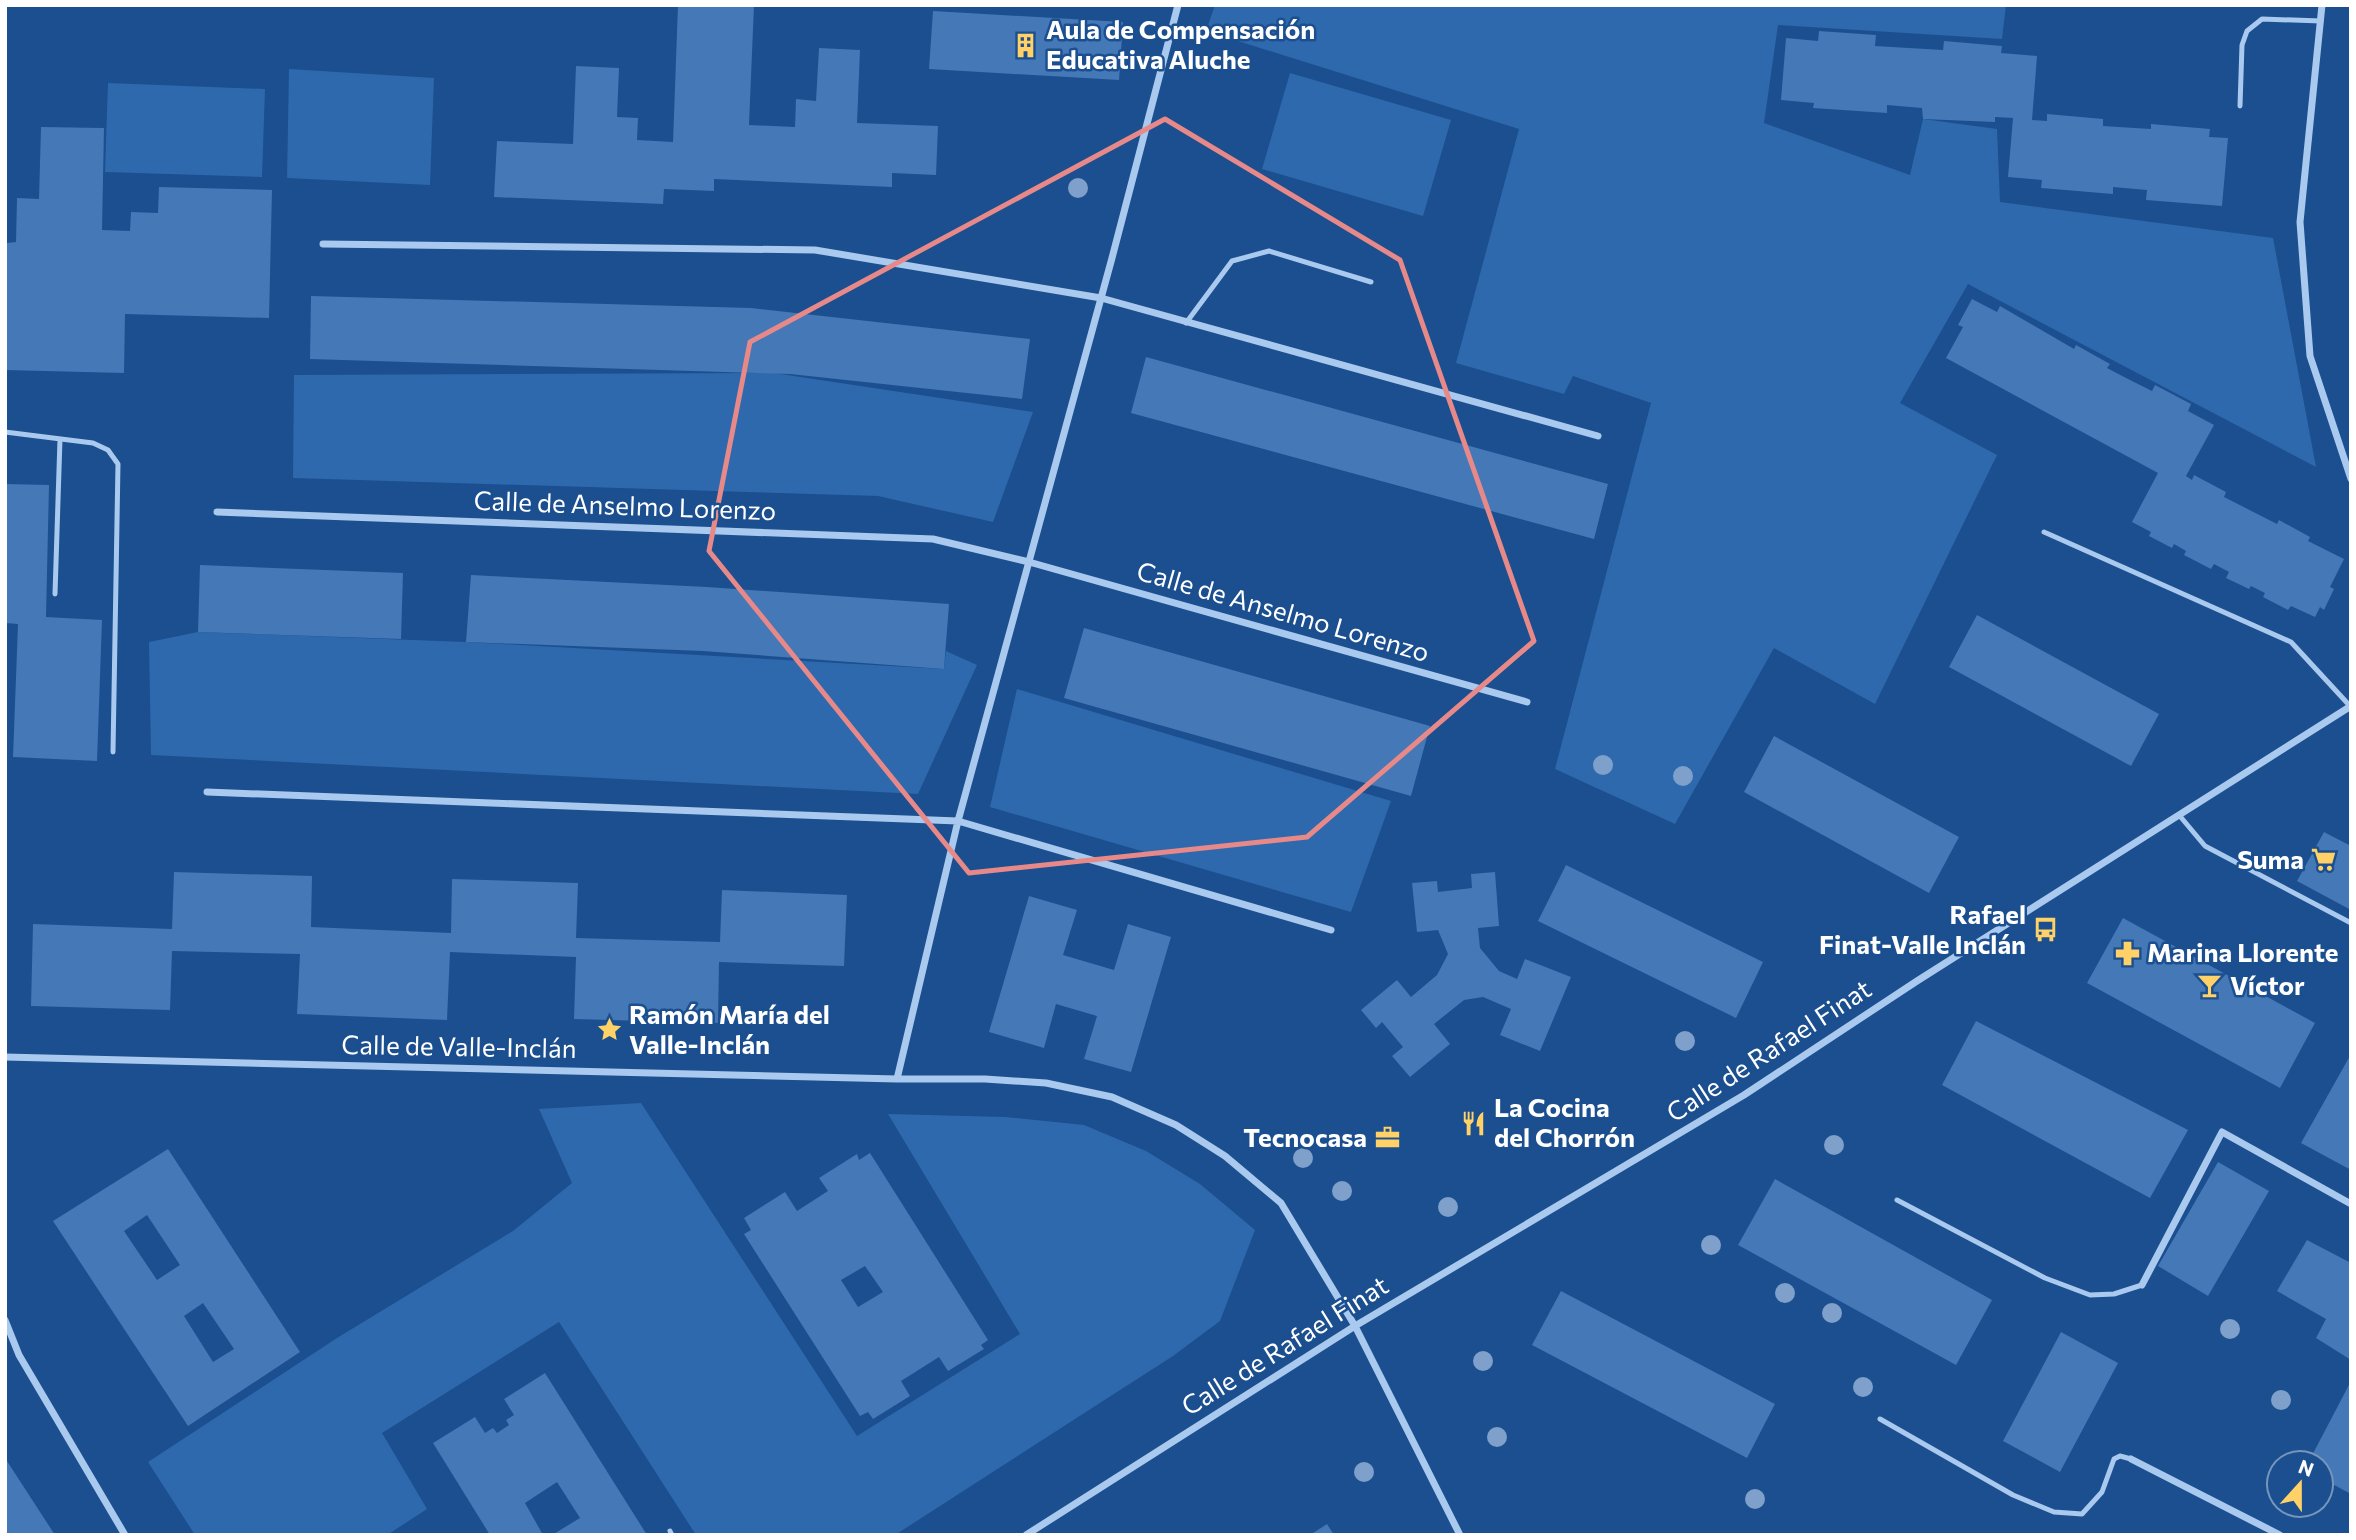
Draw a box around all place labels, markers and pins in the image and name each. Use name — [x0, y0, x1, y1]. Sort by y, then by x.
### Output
place label: Aula de Compensación Educativa Aluche — [1046, 13, 1315, 74]
building icon: Aula de Compensación Educativa Aluche — [1012, 31, 1040, 59]
place label: Suma — [2237, 843, 2304, 874]
supermarket icon: Suma — [2310, 846, 2338, 874]
place label: Rafael Finat-Valle Inclán — [1819, 898, 2026, 959]
bus stop icon: Rafael Finat-Valle Inclán — [2032, 916, 2060, 944]
place label: Marina Llorente — [2147, 936, 2339, 967]
pharmacy icon: Marina Llorente — [2113, 939, 2141, 967]
place label: Víctor — [2230, 969, 2305, 1000]
bar icon: Víctor — [2196, 972, 2224, 1000]
place label: Ramón María del Valle-Inclán — [629, 998, 830, 1059]
place icon: Ramón María del Valle-Inclán — [595, 1016, 623, 1044]
place label: La Cocina del Chorrón — [1494, 1091, 1635, 1152]
restaurant icon: La Cocina del Chorrón — [1460, 1109, 1488, 1137]
place label: Tecnocasa — [1243, 1121, 1367, 1152]
office icon: Tecnocasa — [1373, 1124, 1401, 1152]

